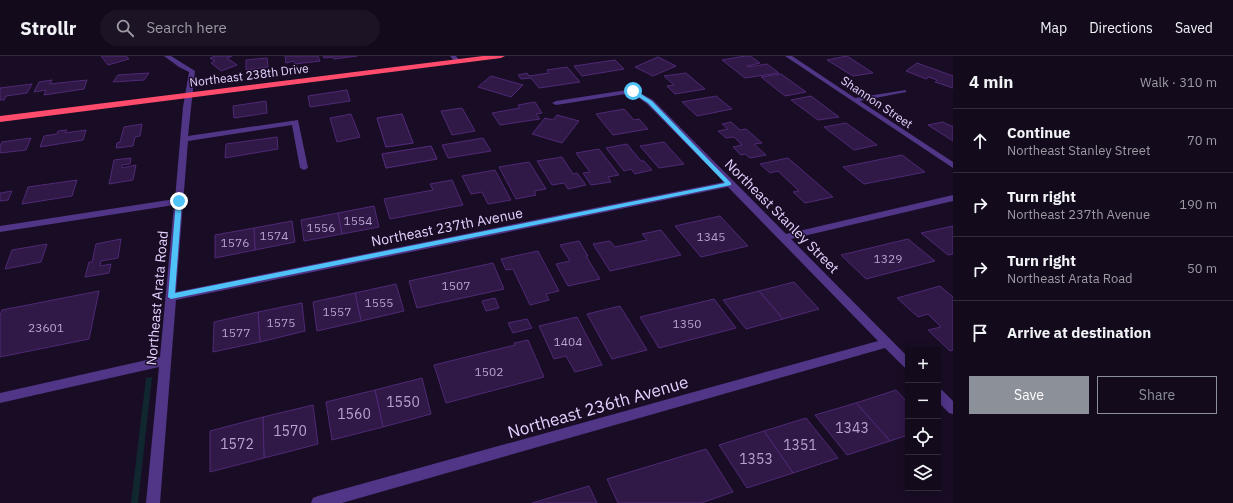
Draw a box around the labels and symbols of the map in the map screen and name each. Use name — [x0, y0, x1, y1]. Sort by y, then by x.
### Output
street label: Northeast 238th Drive — [189, 60, 310, 90]
street label: Shannon Street — [838, 73, 916, 131]
route start — [624, 82, 642, 100]
street label: Northeast Stanley Street — [721, 155, 843, 277]
route end — [170, 192, 188, 210]
street label: Northeast 237th Avenue — [370, 203, 525, 251]
house number: 1554 — [344, 213, 372, 228]
house number: 1556 — [307, 220, 335, 235]
house number: 1574 — [260, 228, 288, 243]
house number: 1345 — [697, 229, 725, 244]
street label: Northeast Arata Road — [142, 230, 172, 366]
house number: 1576 — [221, 235, 249, 250]
house number: 1329 — [874, 251, 902, 266]
house number: 1507 — [442, 278, 470, 293]
house number: 1555 — [365, 295, 393, 310]
house number: 1557 — [323, 304, 351, 319]
house number: 1575 — [267, 315, 295, 330]
house number: 1350 — [673, 316, 701, 331]
house number: 23601 — [28, 320, 64, 335]
house number: 1577 — [222, 325, 250, 340]
house number: 1404 — [554, 334, 582, 349]
house number: 1502 — [475, 364, 503, 379]
street label: Northeast 236th Avenue — [505, 371, 691, 443]
house number: 1550 — [386, 393, 420, 411]
house number: 1560 — [337, 405, 371, 423]
house number: 1343 — [835, 419, 869, 437]
house number: 1570 — [273, 422, 307, 440]
house number: 1572 — [220, 435, 254, 453]
house number: 1351 — [783, 436, 817, 454]
house number: 1353 — [739, 450, 773, 468]

